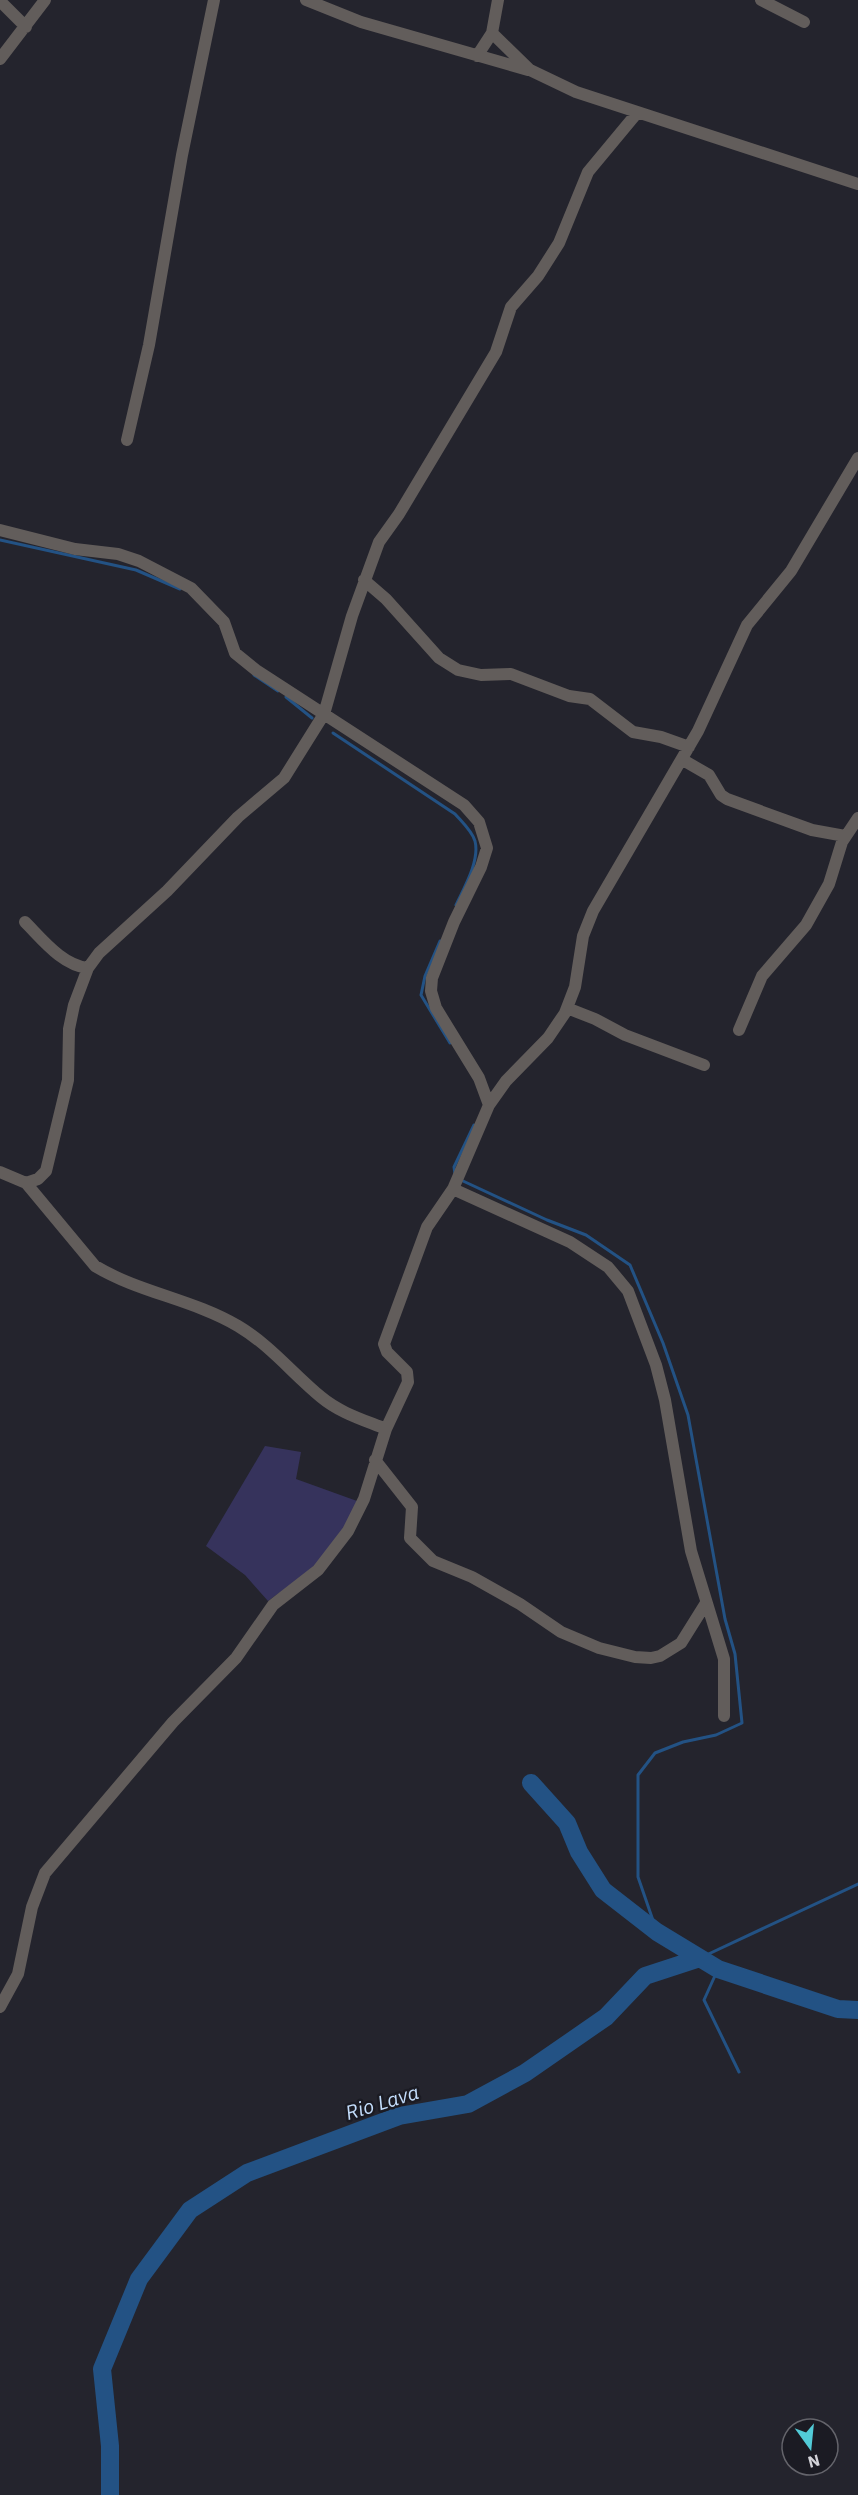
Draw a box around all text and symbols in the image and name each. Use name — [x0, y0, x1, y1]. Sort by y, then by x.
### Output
water label: Rio Lava — [342, 2078, 422, 2126]
north arrow — [780, 2417, 840, 2477]
text: N — [806, 2450, 822, 2473]

